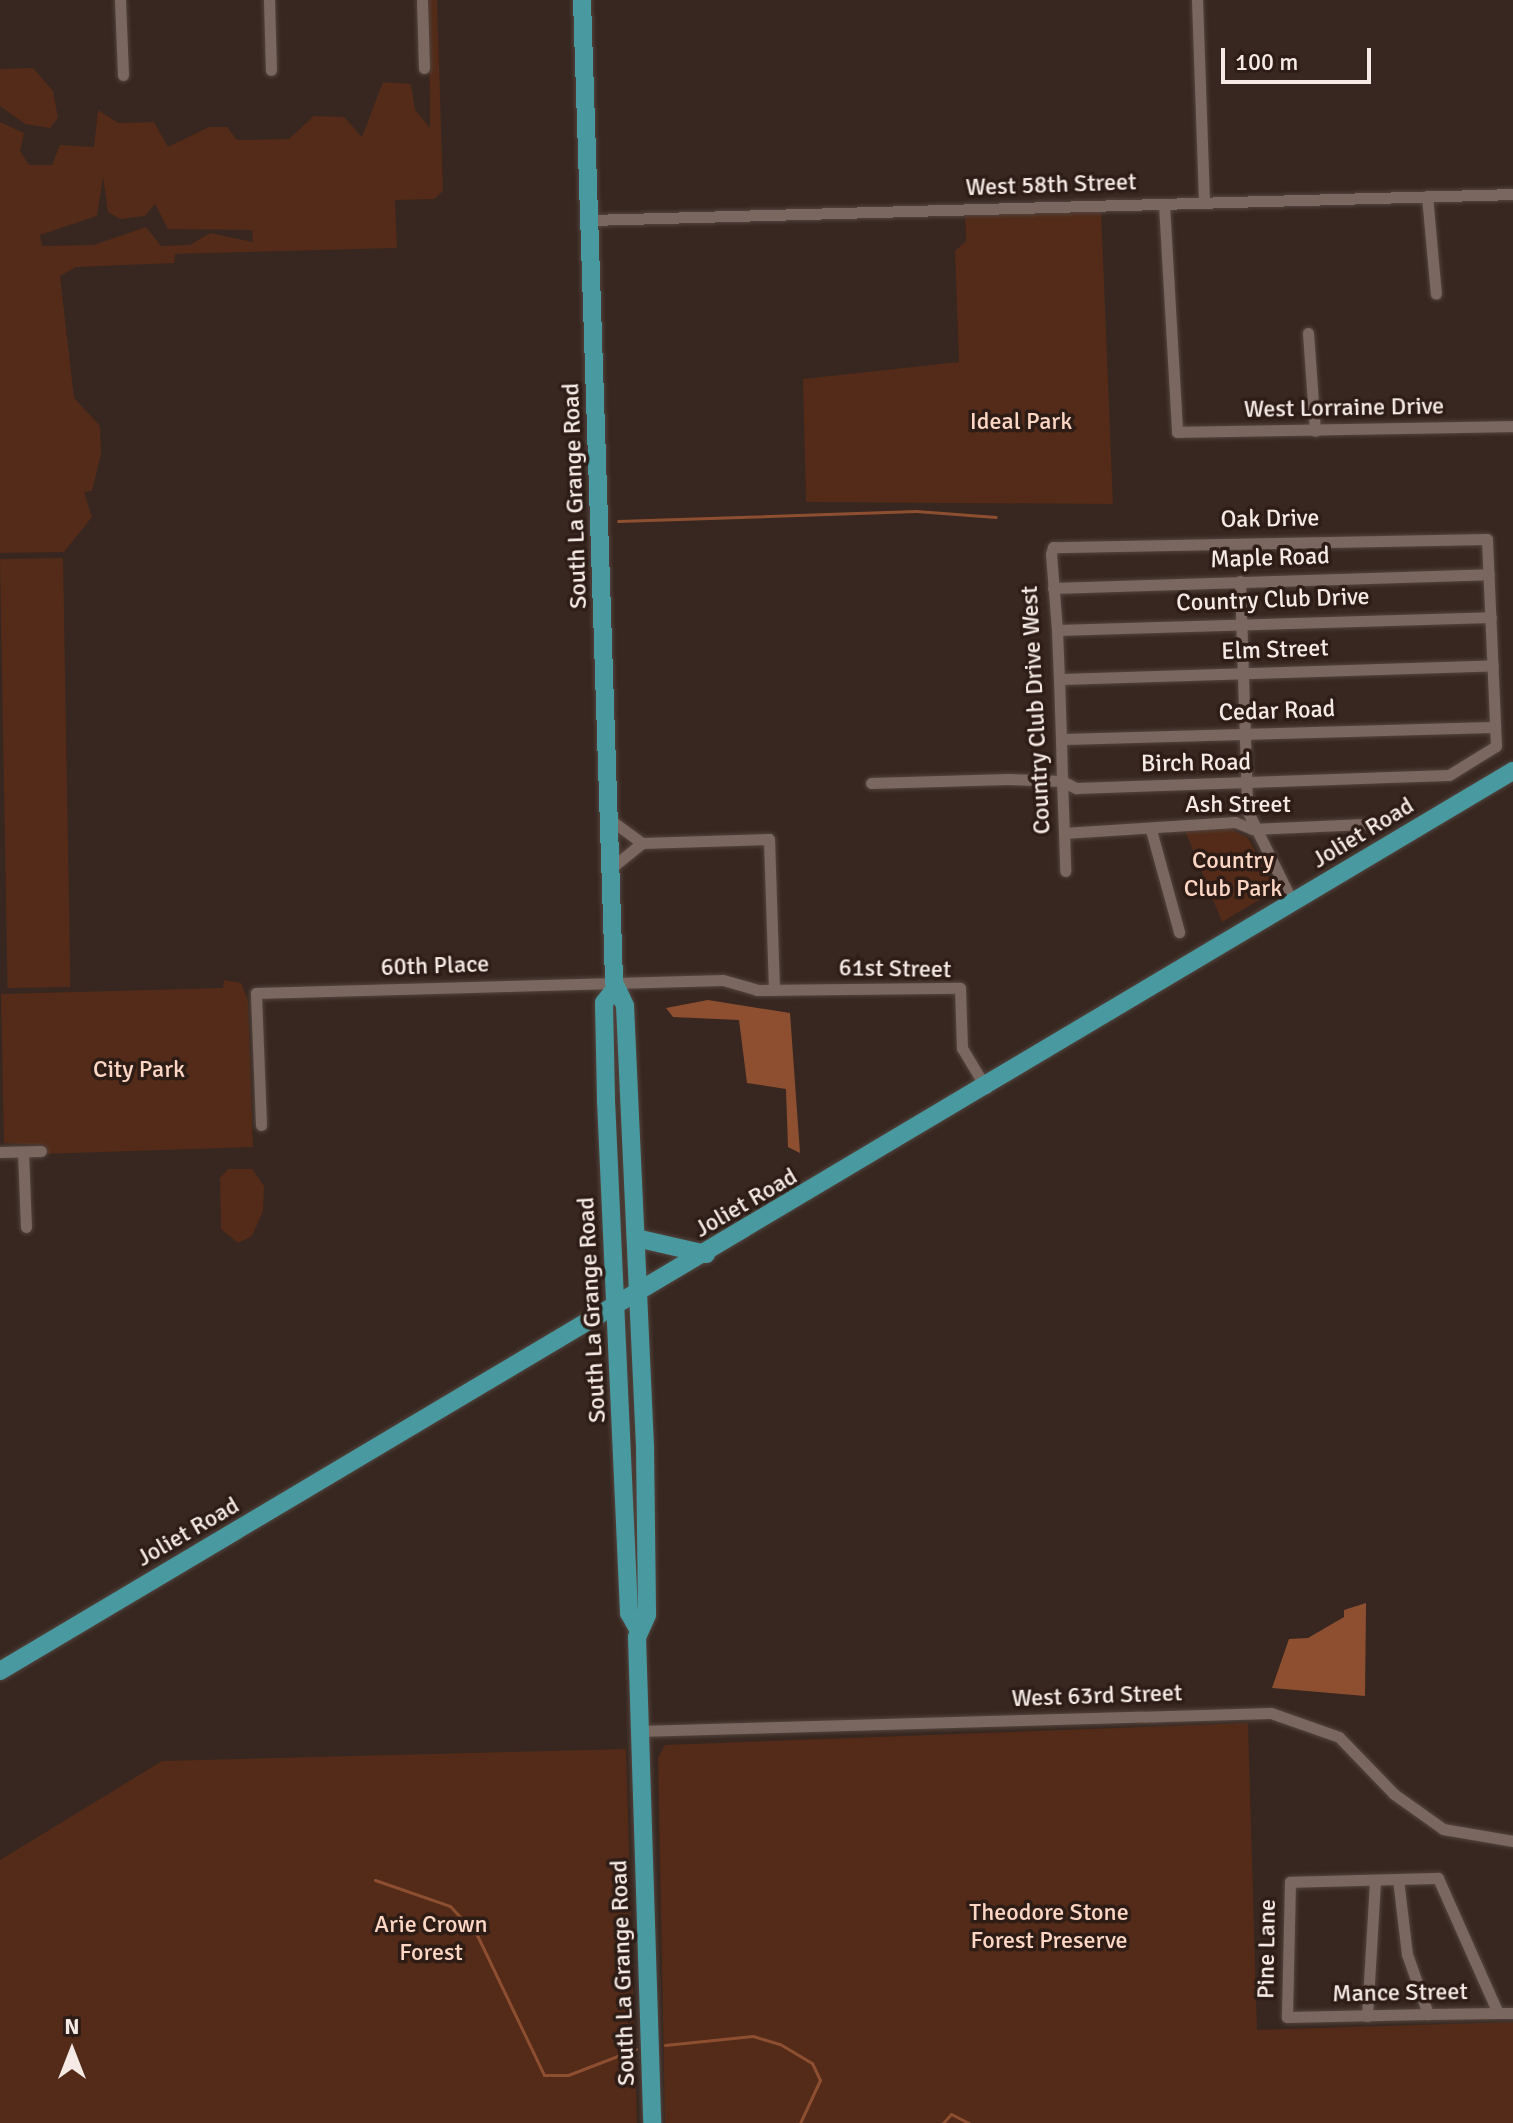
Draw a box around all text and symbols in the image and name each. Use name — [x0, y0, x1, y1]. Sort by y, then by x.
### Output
scale bar — [1225, 32, 1375, 82]
text: 100 m — [1235, 47, 1298, 77]
street label: West 58th Street — [965, 168, 1137, 202]
street label: South La Grange Road — [557, 383, 593, 609]
street label: West Lorraine Drive — [1244, 392, 1444, 424]
park label: Ideal Park — [970, 408, 1072, 436]
street label: Oak Drive — [1220, 504, 1320, 534]
street label: Maple Road — [1210, 542, 1330, 574]
street label: Country Club Drive — [1176, 582, 1370, 618]
street label: Country Club Drive West — [1015, 585, 1057, 835]
street label: Elm Street — [1221, 634, 1329, 666]
street label: Cedar Road — [1218, 695, 1336, 727]
street label: Birch Road — [1141, 748, 1251, 778]
street label: Ash Street — [1185, 791, 1291, 819]
street label: Joliet Road — [1307, 791, 1419, 875]
park label: Country Club Park — [1184, 847, 1282, 903]
street label: 60th Place — [380, 950, 490, 982]
street label: 61st Street — [838, 954, 952, 984]
park label: City Park — [93, 1056, 185, 1084]
street label: Joliet Road — [690, 1162, 802, 1244]
street label: South La Grange Road — [572, 1196, 612, 1424]
street label: Joliet Road — [132, 1491, 244, 1573]
street label: West 63rd Street — [1011, 1679, 1183, 1713]
street label: South La Grange Road — [605, 1860, 641, 2086]
park label: Theodore Stone Forest Preserve — [969, 1899, 1129, 1955]
street label: Pine Lane — [1252, 1899, 1282, 1999]
park label: Arie Crown Forest — [374, 1911, 488, 1967]
street label: Mance Street — [1332, 1977, 1468, 2009]
north arrow — [32, 2011, 112, 2091]
text: N — [64, 2013, 80, 2040]

